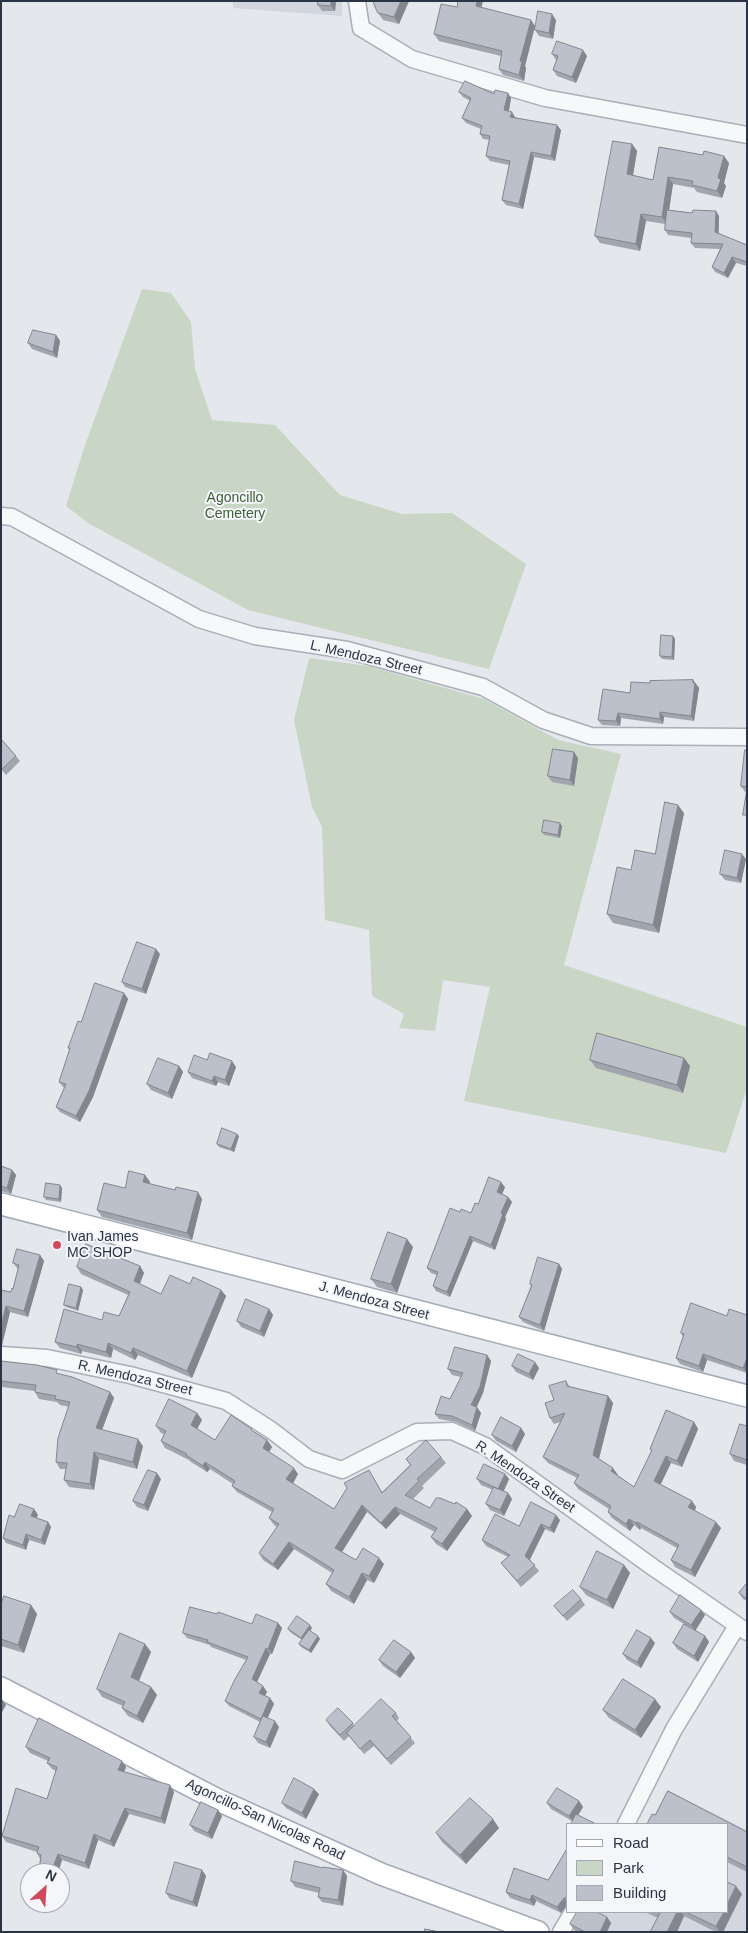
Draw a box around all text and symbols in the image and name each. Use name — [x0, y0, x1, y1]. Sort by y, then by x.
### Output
park label: Agoncillo Cemetery — [205, 490, 265, 522]
street label: L. Mendoza Street — [308, 637, 424, 679]
place label: Ivan James MC SHOP — [67, 1229, 139, 1262]
marker: Ivan James MC SHOP — [51, 1239, 63, 1251]
street label: J. Mendoza Street — [317, 1278, 431, 1324]
street label: R. Mendoza Street — [76, 1357, 194, 1399]
street label: R. Mendoza Street — [472, 1437, 578, 1517]
street label: Agoncillo-San Nicolas Road — [183, 1776, 347, 1864]
legend — [566, 1823, 728, 1913]
text: Road — [613, 1834, 649, 1851]
text: Park — [613, 1859, 644, 1876]
north arrow — [20, 1863, 70, 1913]
text: N — [43, 1866, 59, 1885]
text: Building — [613, 1884, 666, 1901]

